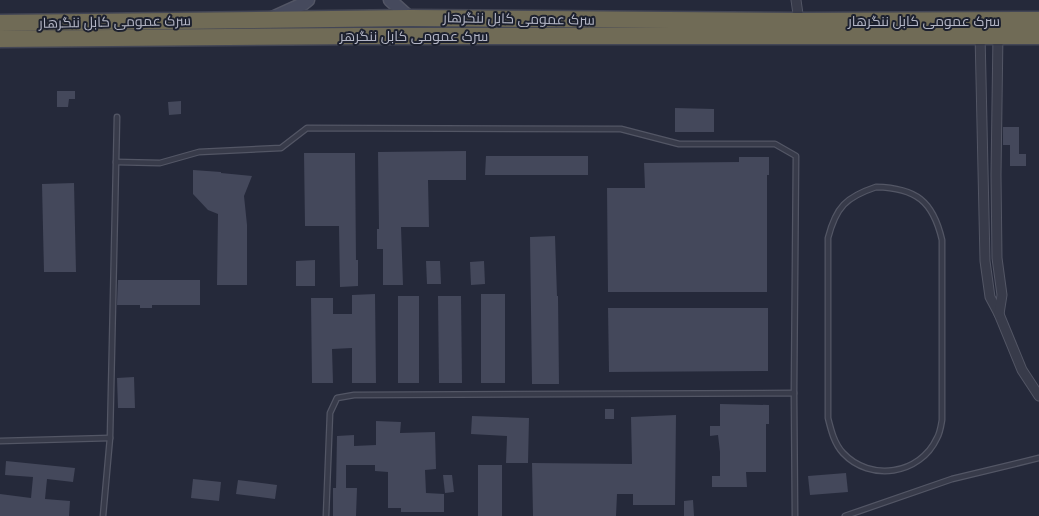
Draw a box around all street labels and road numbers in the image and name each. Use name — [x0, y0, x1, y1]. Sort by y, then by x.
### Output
street label: سرک عمومی کابل ننگرهار — [442, 9, 595, 29]
street label: سرک عمومی کابل ننگرهار — [38, 12, 191, 32]
street label: سرک عمومی کابل ننگرهار — [847, 13, 1000, 30]
street label: سرک عمومی کابل ننگرهر — [339, 28, 488, 45]

